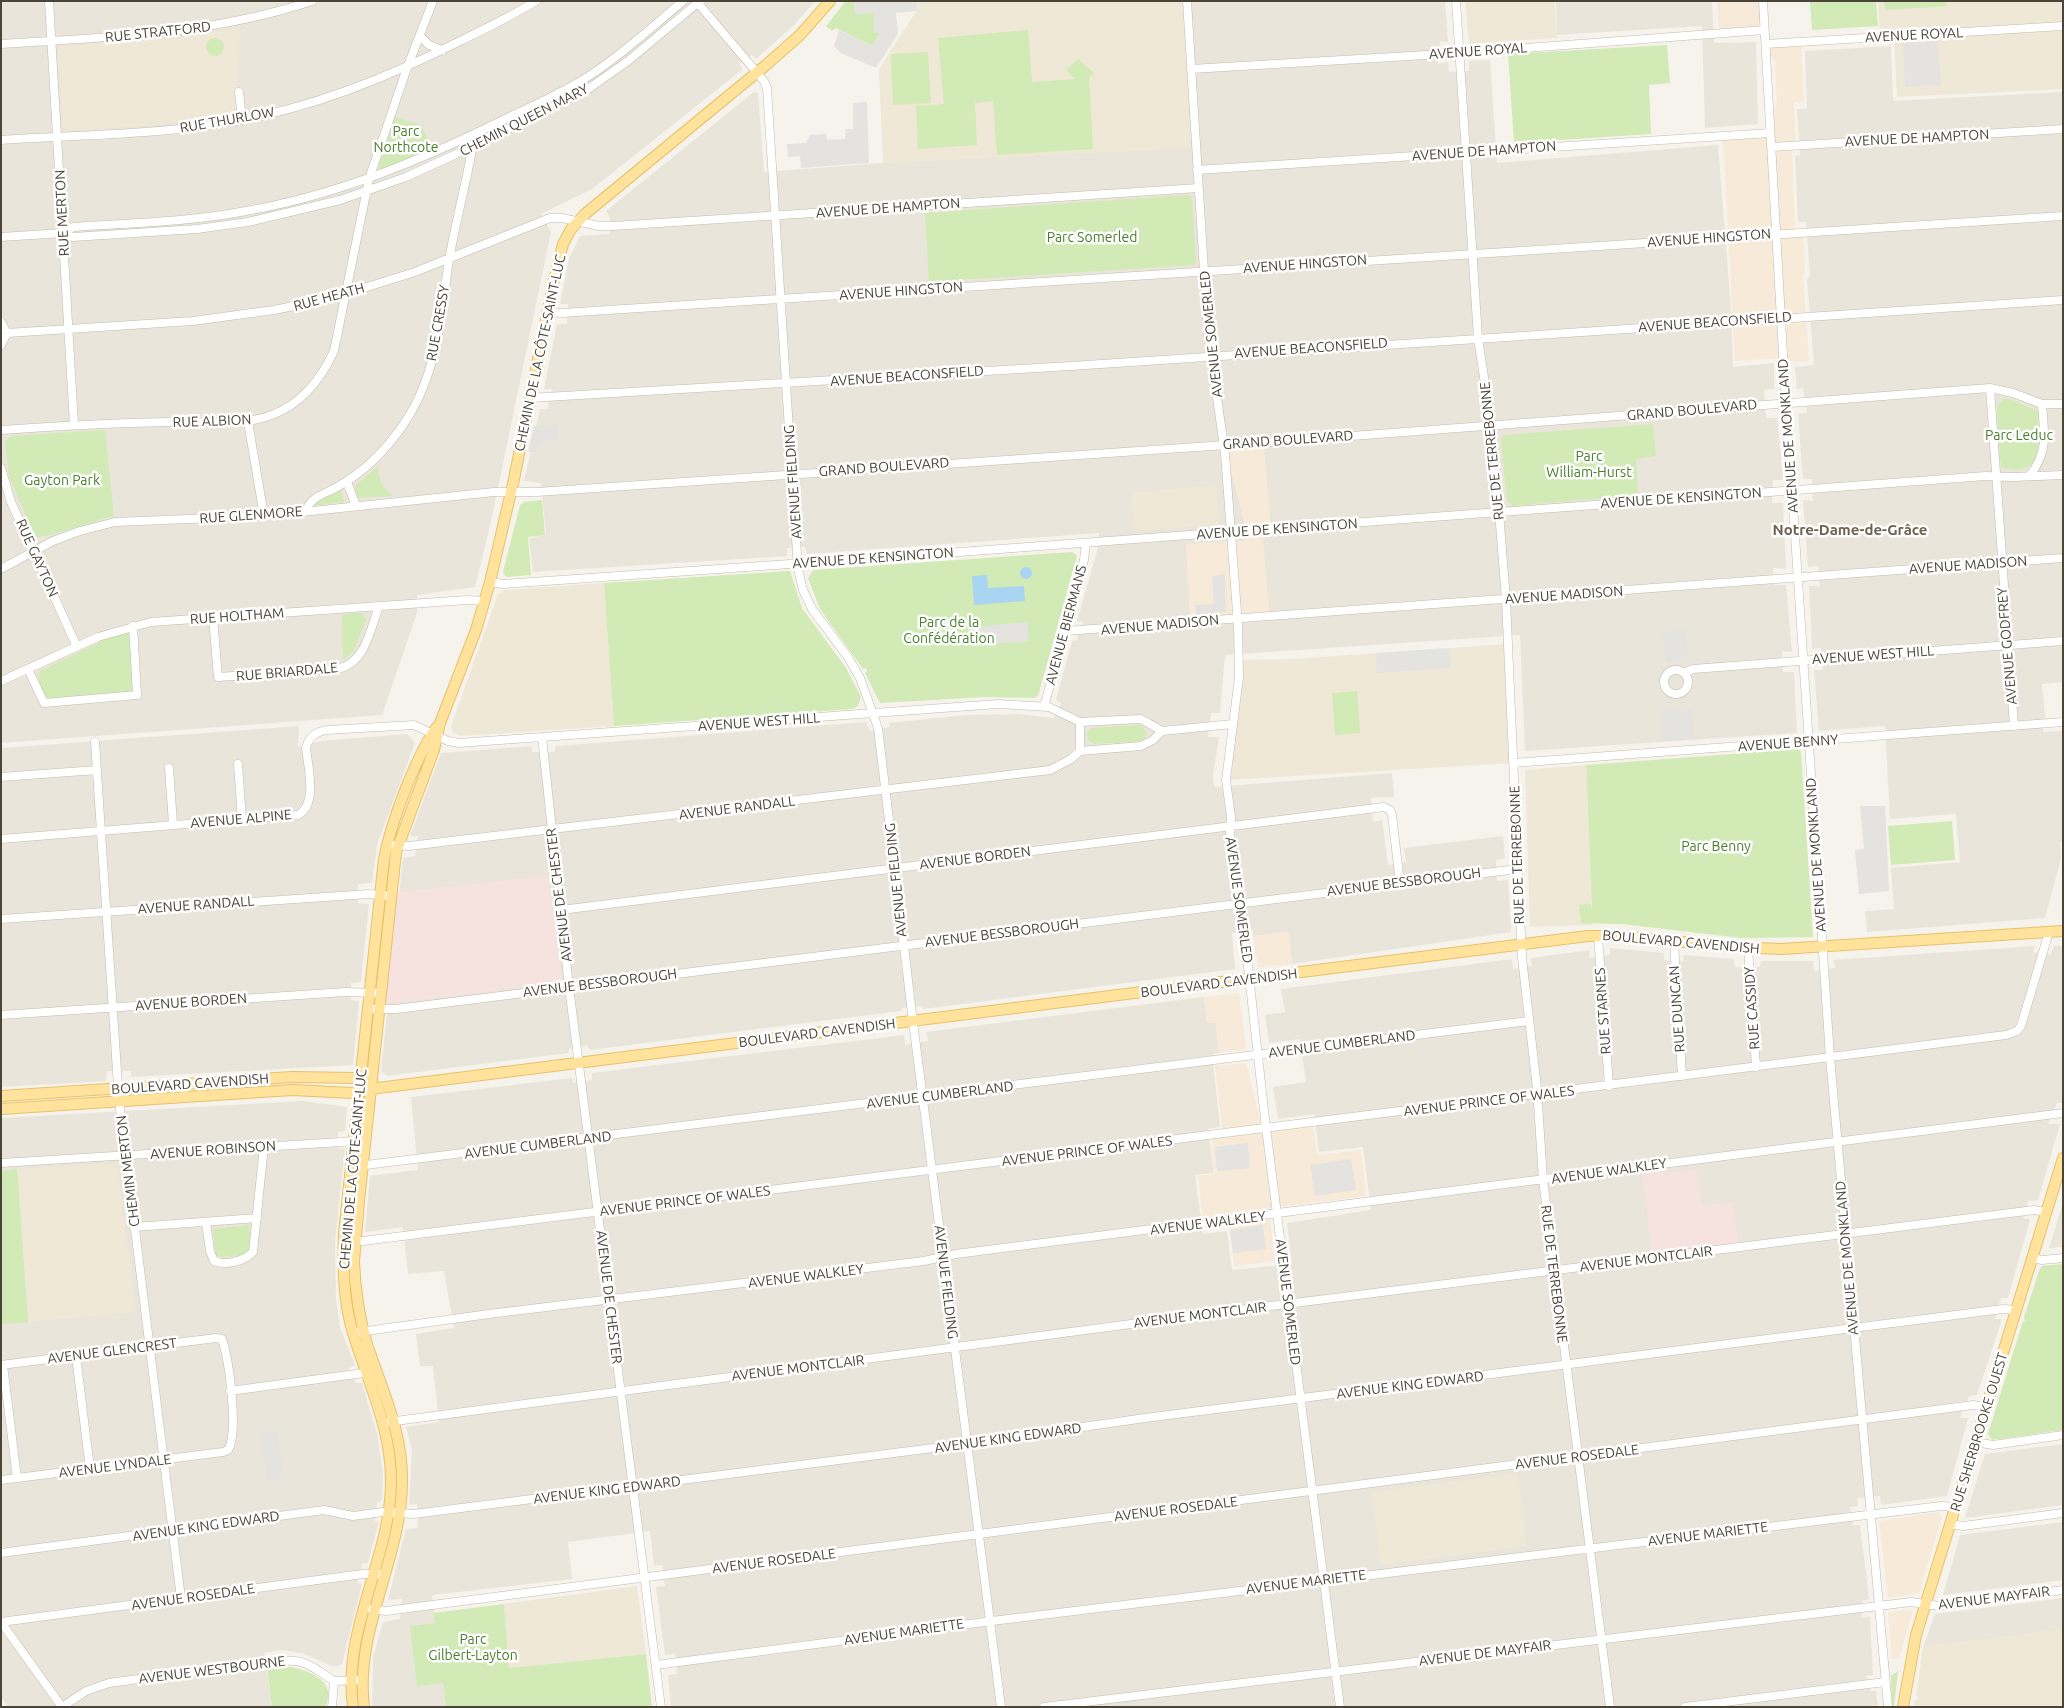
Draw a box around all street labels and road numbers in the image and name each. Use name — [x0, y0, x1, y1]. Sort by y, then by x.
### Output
street label: RUE STRATFORD — [104, 18, 212, 46]
street label: AVENUE ROYAL — [1865, 24, 1963, 46]
street label: AVENUE ROYAL — [1428, 39, 1528, 63]
street label: CHEMIN QUEEN MARY — [457, 80, 591, 160]
street label: RUE THURLOW — [178, 103, 276, 137]
street label: AVENUE DE HAMPTON — [1844, 126, 1990, 150]
street label: AVENUE DE HAMPTON — [1411, 138, 1557, 164]
street label: RUE MERTON — [51, 169, 73, 257]
street label: AVENUE DE HAMPTON — [815, 195, 961, 221]
street label: AVENUE HINGSTON — [1647, 225, 1771, 251]
street label: AVENUE HINGSTON — [1243, 251, 1367, 277]
street label: CHEMIN DE LA CÔTE-SAINT-LUC — [511, 253, 569, 453]
street label: AVENUE SOMERLED — [1196, 270, 1226, 398]
street label: AVENUE HINGSTON — [839, 278, 963, 304]
street label: RUE HEATH — [292, 279, 366, 315]
street label: RUE CRESSY — [423, 283, 453, 363]
street label: AVENUE BEACONSFIELD — [1638, 308, 1792, 336]
street label: AVENUE BEACONSFIELD — [1234, 334, 1388, 362]
street label: AVENUE DE MONKLAND — [1774, 358, 1802, 514]
street label: AVENUE BEACONSFIELD — [830, 362, 984, 390]
street label: RUE DE TERREBONNE — [1476, 381, 1508, 521]
street label: GRAND BOULEVARD — [1626, 396, 1758, 424]
street label: RUE ALBION — [172, 411, 252, 431]
street label: AVENUE FIELDING — [781, 424, 805, 540]
street label: GRAND BOULEVARD — [1222, 427, 1354, 453]
street label: GRAND BOULEVARD — [818, 454, 950, 480]
street label: AVENUE DE KENSINGTON — [1600, 484, 1762, 512]
street label: RUE GLENMORE — [199, 503, 303, 527]
street label: AVENUE DE KENSINGTON — [1196, 515, 1358, 543]
street label: RUE GAYTON — [12, 516, 62, 600]
street label: AVENUE DE KENSINGTON — [792, 544, 954, 572]
street label: AVENUE MADISON — [1908, 552, 2028, 578]
street label: AVENUE BIERMANS — [1042, 563, 1090, 687]
street label: AVENUE MADISON — [1504, 582, 1624, 608]
street label: AVENUE GODFREY — [1993, 587, 2021, 705]
street label: RUE HOLTHAM — [189, 604, 285, 628]
street label: AVENUE MADISON — [1100, 611, 1220, 639]
street label: AVENUE WEST HILL — [1811, 642, 1935, 668]
street label: RUE BRIARDALE — [235, 659, 339, 685]
street label: AVENUE WEST HILL — [697, 709, 821, 735]
street label: AVENUE BENNY — [1737, 731, 1839, 755]
street label: AVENUE DE MONKLAND — [1802, 777, 1830, 933]
street label: RUE DE TERREBONNE — [1506, 785, 1528, 925]
street label: AVENUE RANDALL — [678, 793, 796, 823]
street label: AVENUE ALPINE — [190, 806, 292, 832]
street label: AVENUE FIELDING — [882, 822, 910, 938]
street label: AVENUE DE CHESTER — [542, 827, 576, 963]
street label: AVENUE SOMERLED — [1222, 836, 1256, 964]
street label: AVENUE BORDEN — [918, 843, 1032, 873]
street label: AVENUE BESSBOROUGH — [1326, 864, 1482, 900]
street label: AVENUE RANDALL — [137, 893, 255, 917]
street label: AVENUE BESSBOROUGH — [924, 915, 1080, 951]
street label: BOULEVARD CAVENDISH — [1602, 927, 1760, 957]
street label: AVENUE BESSBOROUGH — [522, 965, 678, 1001]
street label: BOULEVARD CAVENDISH — [1140, 965, 1298, 1001]
street label: RUE DUNCAN — [1666, 965, 1688, 1053]
street label: RUE CASSIDY — [1741, 966, 1763, 1050]
street label: RUE STARNES — [1592, 967, 1614, 1055]
street label: AVENUE BORDEN — [135, 990, 247, 1014]
street label: BOULEVARD CAVENDISH — [738, 1015, 896, 1051]
street label: AVENUE CUMBERLAND — [1268, 1027, 1416, 1061]
street label: CHEMIN DE LA CÔTE-SAINT-LUC — [336, 1068, 370, 1270]
street label: BOULEVARD CAVENDISH — [111, 1070, 269, 1098]
street label: AVENUE CUMBERLAND — [866, 1078, 1014, 1112]
street label: AVENUE PRINCE OF WALES — [1403, 1082, 1575, 1120]
street label: CHEMIN MERTON — [113, 1114, 143, 1228]
street label: AVENUE CUMBERLAND — [464, 1128, 612, 1162]
street label: AVENUE PRINCE OF WALES — [1001, 1132, 1173, 1170]
street label: AVENUE ROBINSON — [150, 1137, 276, 1163]
street label: AVENUE WALKLEY — [1550, 1155, 1668, 1187]
street label: AVENUE DE MONKLAND — [1832, 1180, 1862, 1336]
street label: AVENUE PRINCE OF WALES — [599, 1182, 771, 1220]
street label: RUE DE TERREBONNE — [1537, 1204, 1571, 1344]
street label: AVENUE WALKLEY — [1149, 1208, 1267, 1238]
street label: AVENUE FIELDING — [931, 1224, 961, 1340]
street label: AVENUE DE CHESTER — [592, 1229, 626, 1365]
street label: AVENUE SOMERLED — [1272, 1238, 1304, 1366]
street label: AVENUE MONTCLAIR — [1579, 1243, 1713, 1275]
street label: AVENUE WALKLEY — [747, 1261, 865, 1291]
street label: AVENUE MONTCLAIR — [1133, 1299, 1267, 1331]
street label: AVENUE GLENCREST — [46, 1335, 178, 1367]
street label: RUE SHERBROOKE OUEST — [1947, 1350, 2011, 1514]
street label: AVENUE MONTCLAIR — [731, 1352, 865, 1384]
street label: AVENUE KING EDWARD — [1335, 1368, 1485, 1402]
street label: AVENUE KING EDWARD — [933, 1419, 1083, 1457]
street label: AVENUE ROSEDALE — [1514, 1441, 1640, 1473]
street label: AVENUE LYNDALE — [58, 1451, 172, 1481]
street label: AVENUE KING EDWARD — [532, 1473, 682, 1507]
street label: AVENUE ROSEDALE — [1113, 1493, 1239, 1525]
street label: AVENUE KING EDWARD — [131, 1507, 281, 1545]
street label: AVENUE MARIETTE — [1647, 1518, 1769, 1550]
street label: AVENUE ROSEDALE — [711, 1545, 837, 1577]
street label: AVENUE MARIETTE — [1245, 1566, 1367, 1598]
street label: AVENUE ROSEDALE — [130, 1580, 256, 1614]
street label: AVENUE MAYFAIR — [1937, 1583, 2051, 1613]
street label: AVENUE MARIETTE — [843, 1615, 965, 1649]
street label: AVENUE DE MAYFAIR — [1418, 1637, 1552, 1669]
street label: AVENUE WESTBOURNE — [138, 1653, 286, 1687]

